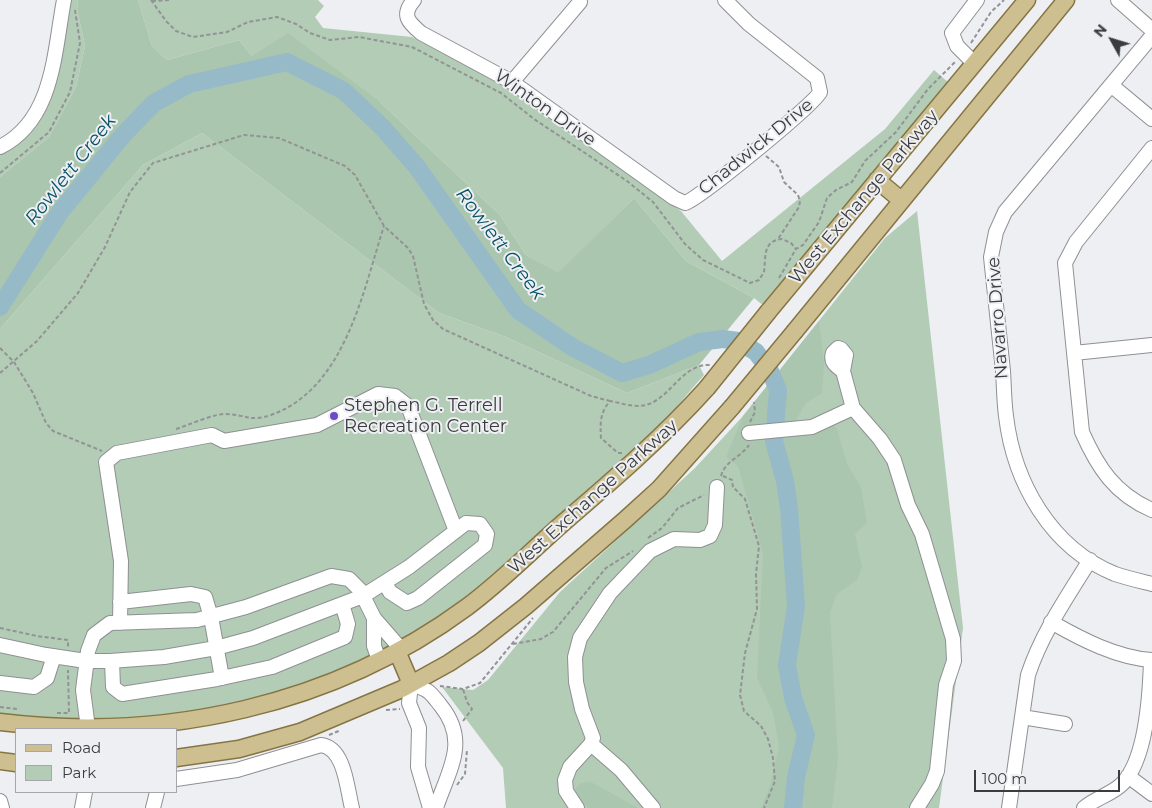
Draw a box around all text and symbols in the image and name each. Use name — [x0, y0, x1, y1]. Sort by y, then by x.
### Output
north arrow — [1087, 15, 1137, 65]
text: N — [1090, 21, 1111, 41]
street label: Winton Drive — [490, 65, 600, 151]
street label: Chadwick Drive — [694, 94, 818, 200]
street label: West Exchange Parkway — [785, 106, 943, 288]
water label: Rowlett Creek — [21, 110, 121, 230]
water label: Rowlett Creek — [451, 184, 549, 304]
street label: Navarro Drive — [983, 256, 1013, 380]
place label: Stephen G. Terrell Recreation Center — [344, 395, 507, 438]
marker: Stephen G. Terrell Recreation Center — [328, 410, 340, 422]
street label: West Exchange Parkway — [504, 415, 682, 579]
legend — [15, 728, 178, 793]
text: Road — [62, 738, 101, 757]
scale bar — [977, 760, 1123, 792]
text: Park — [62, 763, 96, 782]
text: 100 m — [982, 769, 1027, 788]

